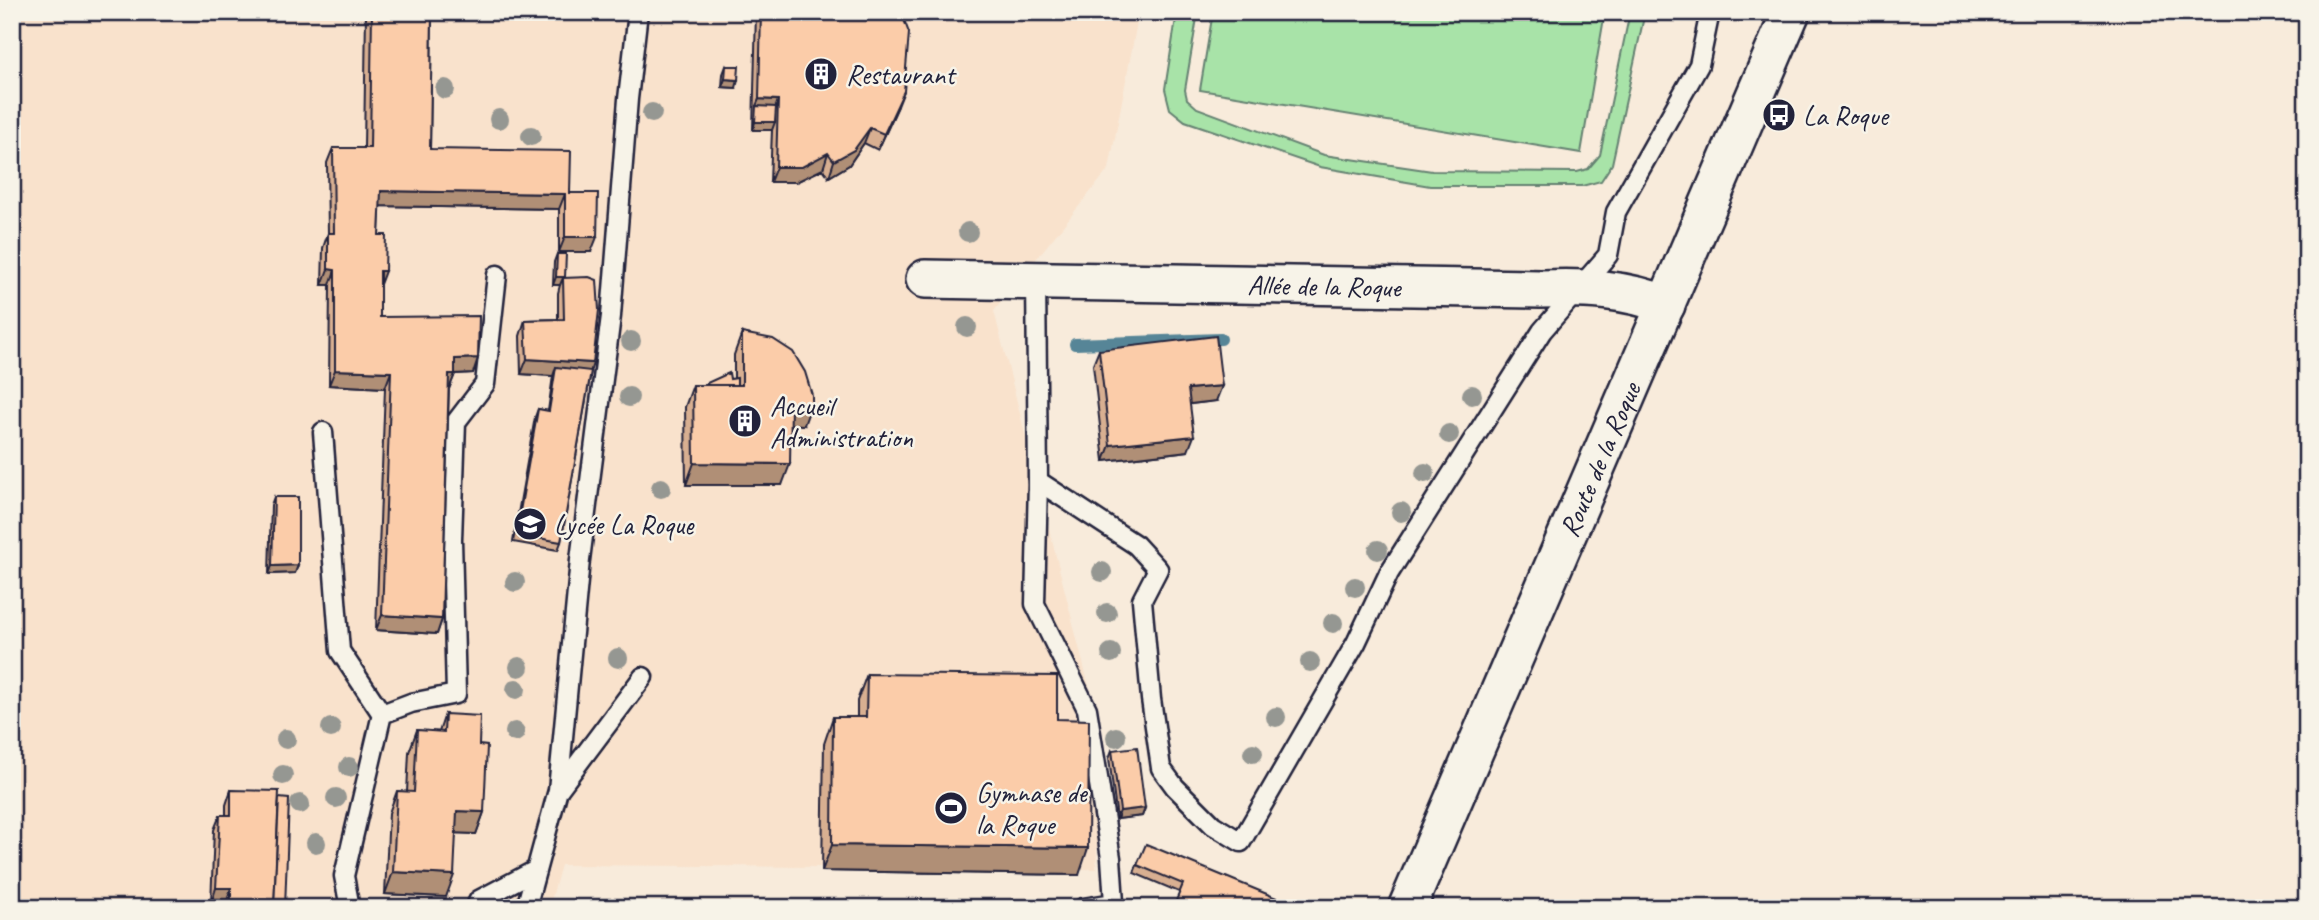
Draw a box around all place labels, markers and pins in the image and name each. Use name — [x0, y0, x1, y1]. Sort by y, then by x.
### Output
building icon: Restaurant — [802, 55, 840, 93]
place label: Restaurant — [846, 57, 957, 92]
bus stop icon: La Roque — [1760, 96, 1798, 134]
place label: La Roque — [1803, 98, 1890, 133]
place label: Accueil Administration — [770, 388, 913, 455]
building icon: Accueil Administration — [726, 402, 764, 440]
school or university icon: Lycée La Roque — [511, 505, 549, 543]
place label: Lycée La Roque — [554, 507, 695, 542]
place label: Gymnase de la Roque — [976, 775, 1089, 842]
sports icon: Gymnase de la Roque — [932, 789, 970, 827]

